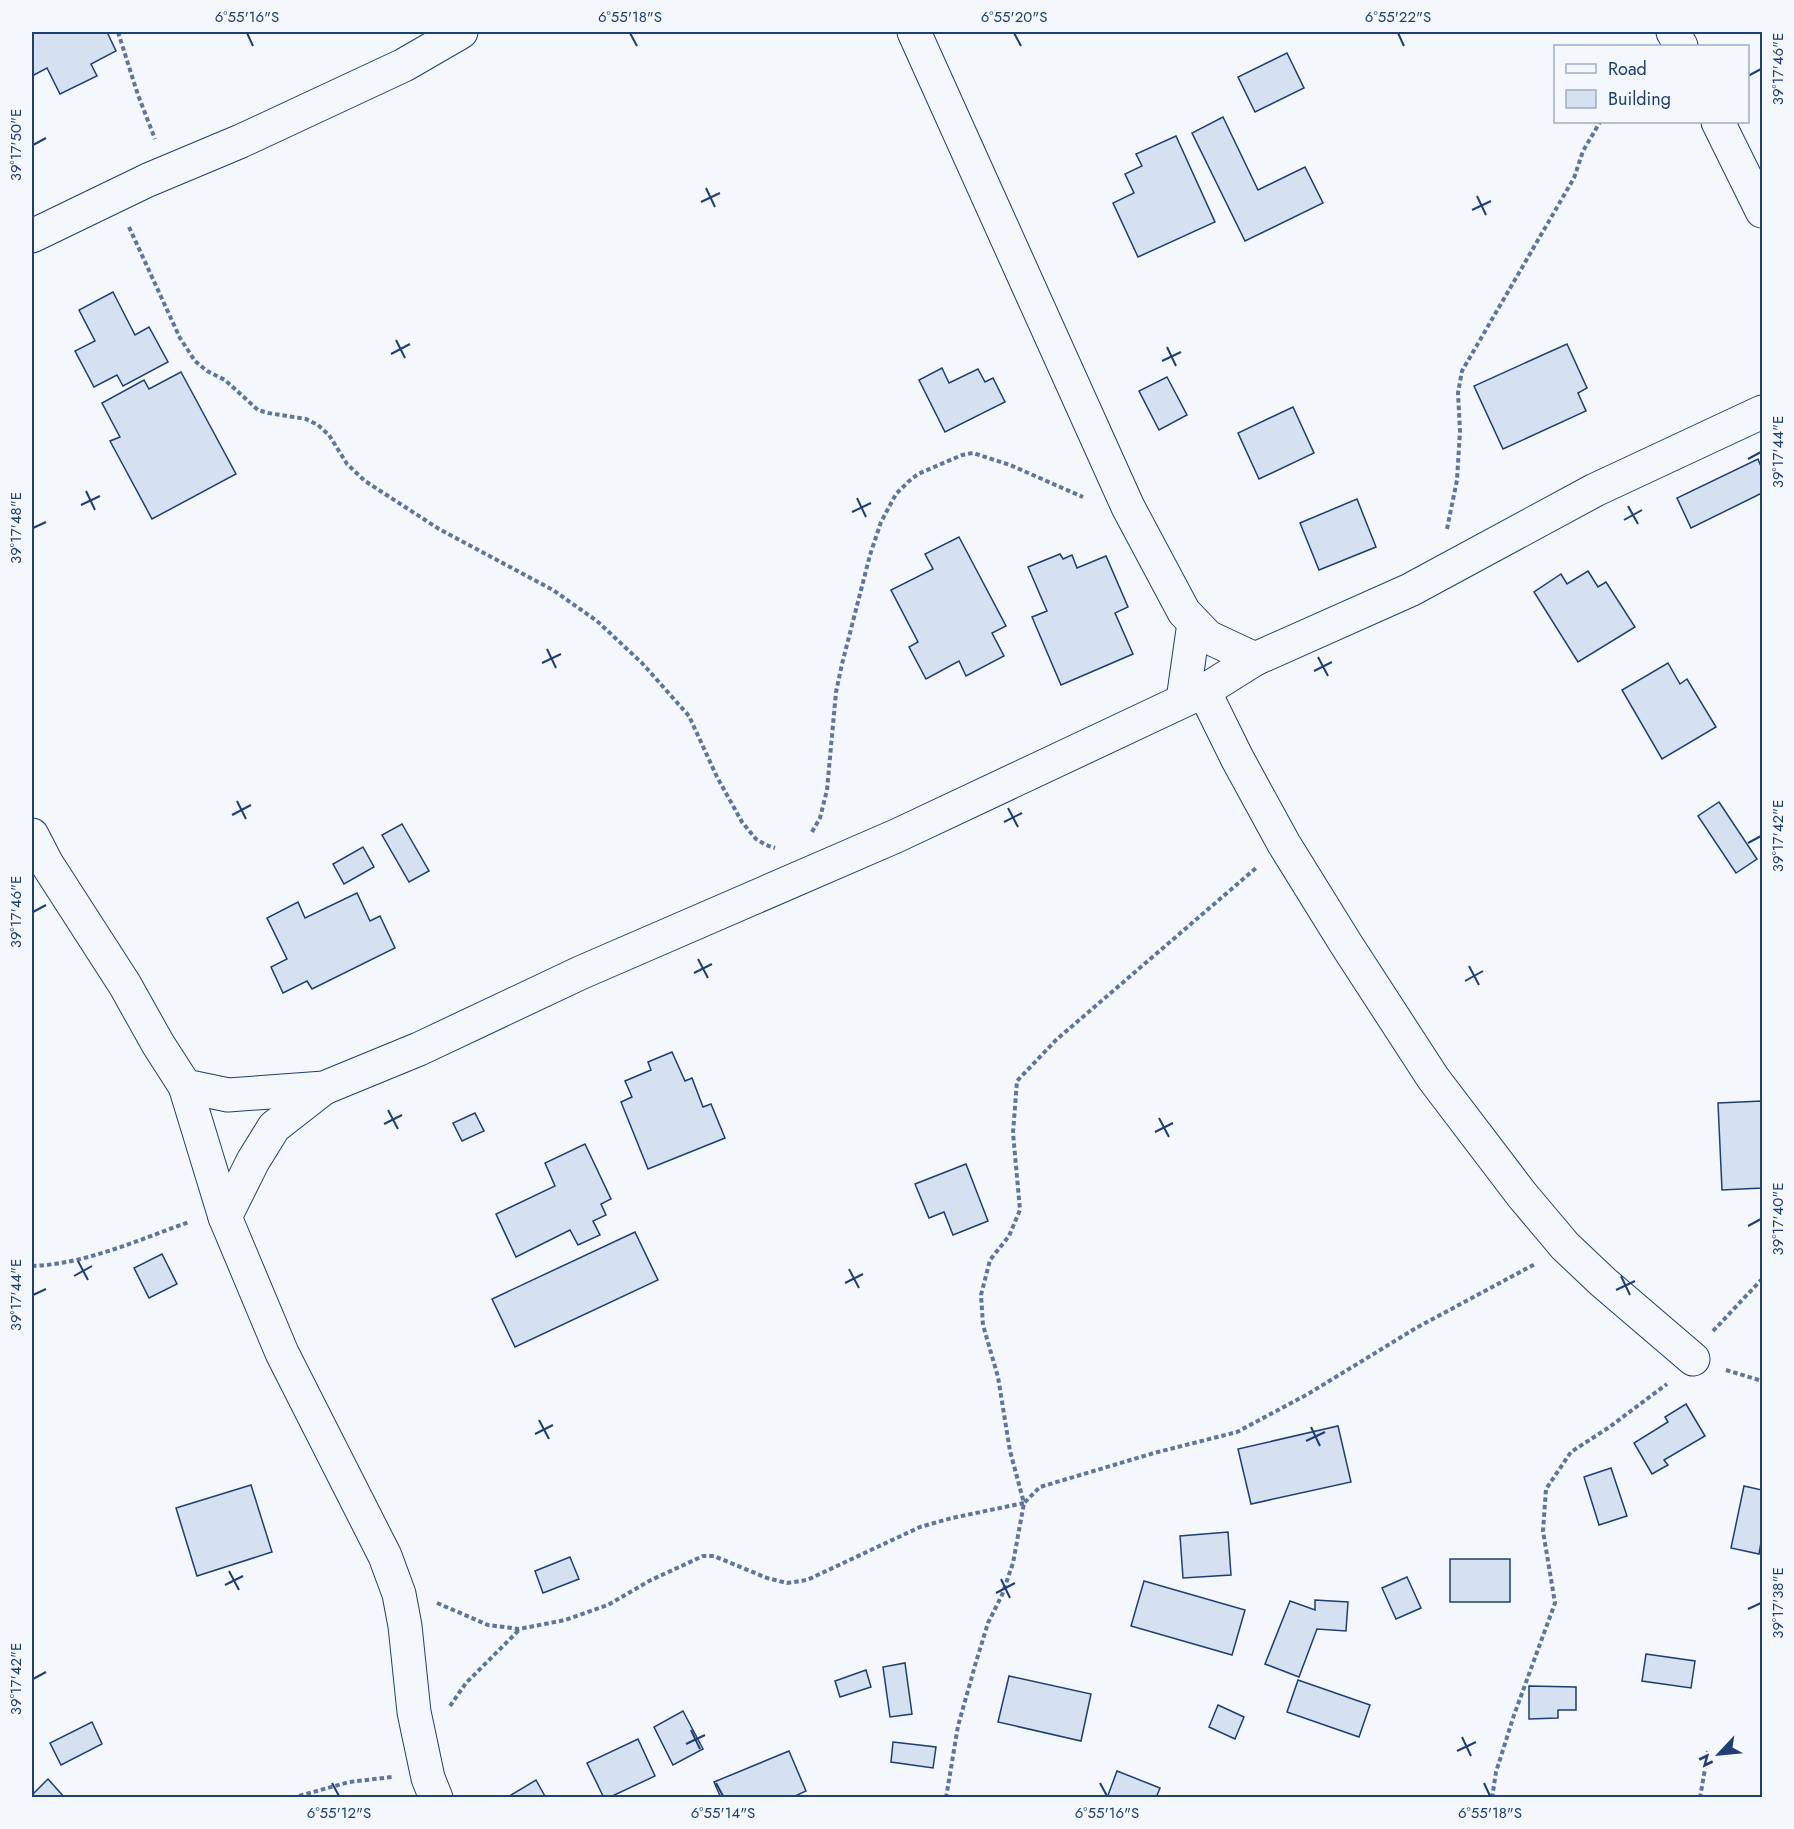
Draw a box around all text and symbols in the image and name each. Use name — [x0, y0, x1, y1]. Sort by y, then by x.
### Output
text: 6°55'16"S — [215, 6, 279, 28]
text: 6°55'18"S — [598, 6, 662, 28]
text: 6°55'20"S — [981, 6, 1047, 28]
text: 6°55'22"S — [1365, 6, 1431, 28]
text: 39°17'46"E — [1767, 33, 1789, 105]
legend — [1554, 45, 1749, 123]
text: Road — [1608, 56, 1647, 82]
text: Building — [1608, 86, 1671, 112]
text: 39°17'50"E — [5, 109, 27, 181]
text: 39°17'44"E — [1767, 416, 1789, 488]
text: 39°17'48"E — [5, 492, 27, 564]
text: 39°17'42"E — [1767, 800, 1789, 872]
text: 39°17'46"E — [5, 876, 27, 948]
text: 39°17'40"E — [1767, 1183, 1789, 1255]
text: 39°17'44"E — [5, 1259, 27, 1331]
text: 39°17'38"E — [1767, 1567, 1789, 1639]
text: 39°17'42"E — [5, 1643, 27, 1715]
north arrow — [1689, 1724, 1749, 1784]
text: N — [1693, 1750, 1719, 1771]
text: 6°55'12"S — [307, 1802, 371, 1824]
text: 6°55'14"S — [691, 1802, 755, 1824]
text: 6°55'16"S — [1075, 1802, 1139, 1824]
text: 6°55'18"S — [1458, 1802, 1522, 1824]

